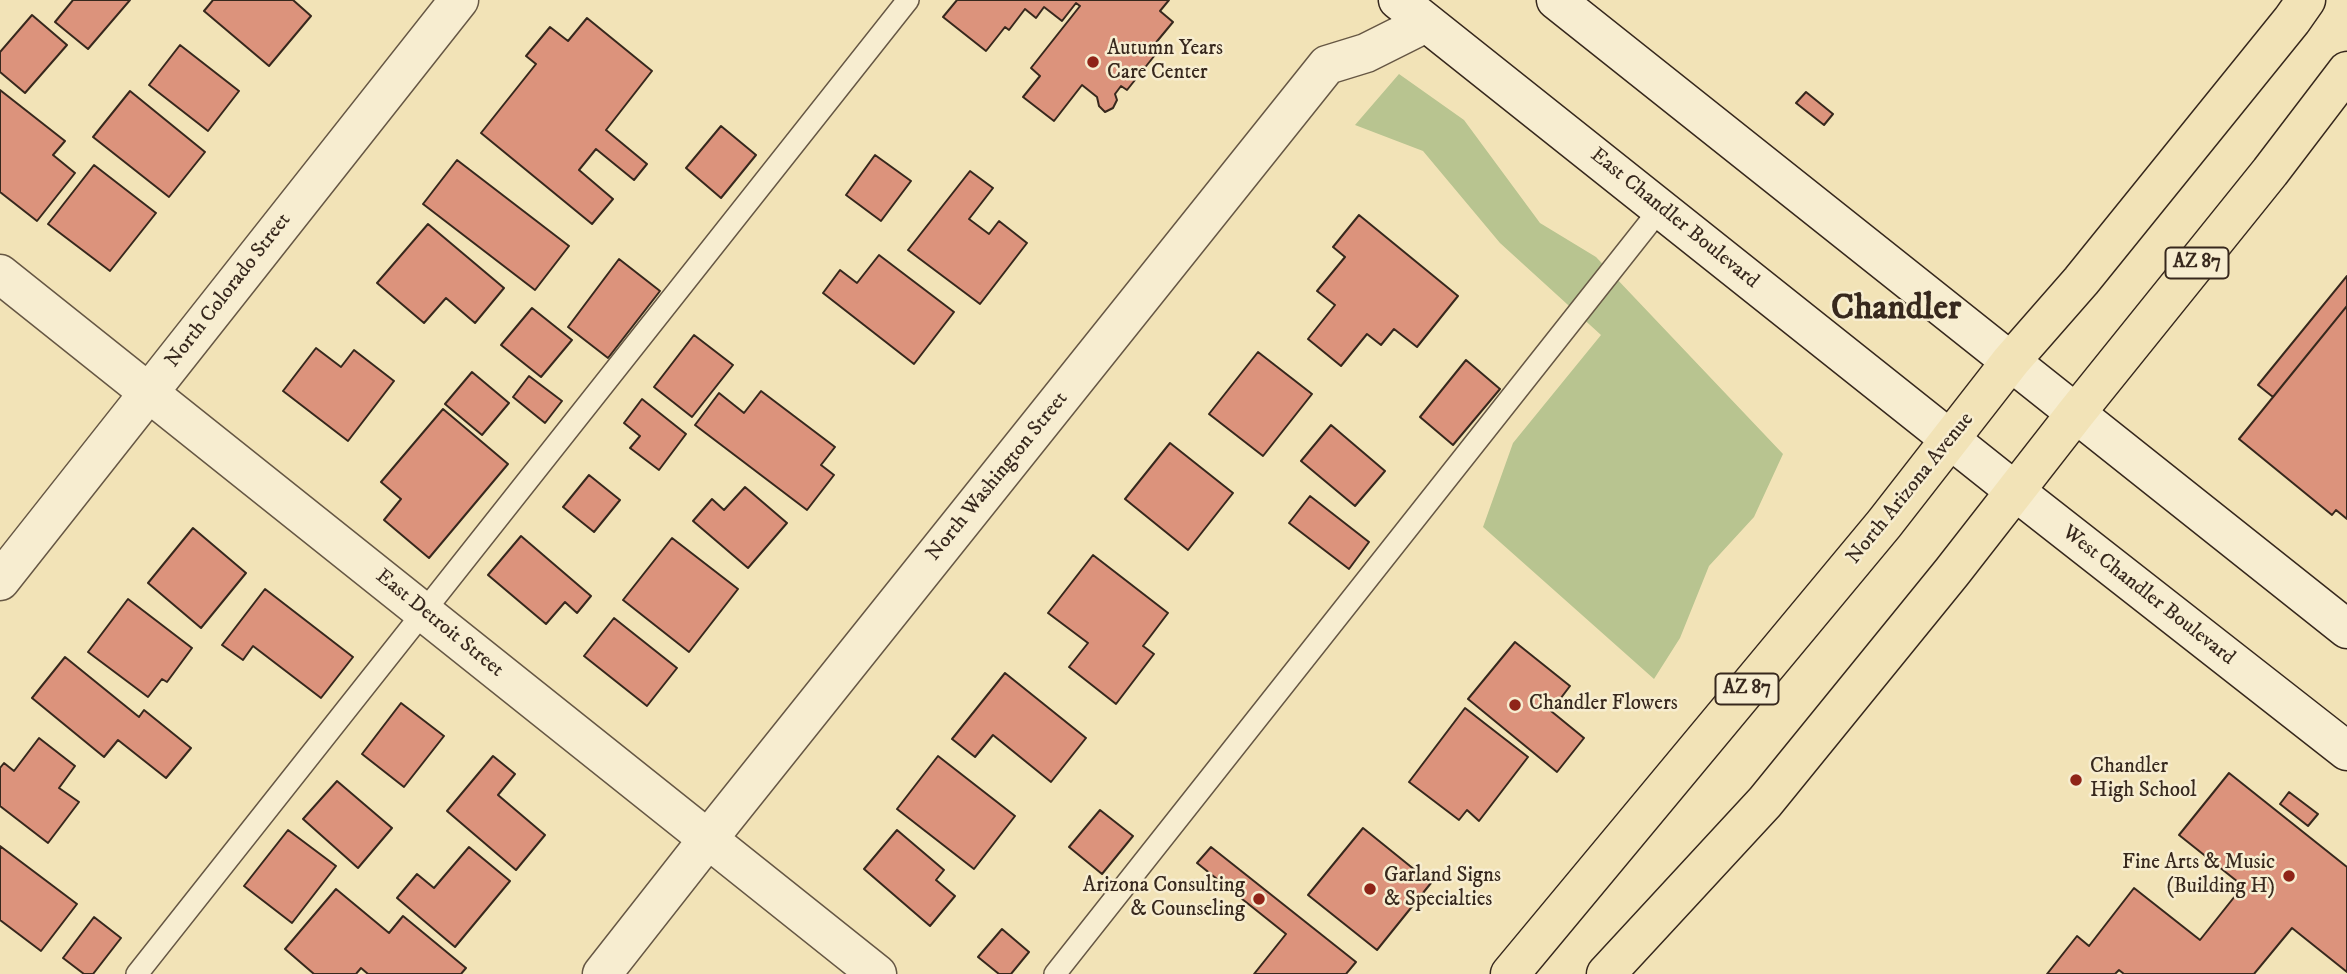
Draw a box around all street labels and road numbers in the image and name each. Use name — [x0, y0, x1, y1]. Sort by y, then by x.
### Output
street label: East Chandler Boulevard — [1585, 143, 1763, 295]
street label: North Colorado Street — [161, 209, 297, 373]
road number: AZ 87 — [2166, 247, 2228, 278]
street label: North Washington Street — [922, 387, 1074, 567]
street label: North Arizona Avenue — [1842, 408, 1980, 570]
street label: West Chandler Boulevard — [2056, 521, 2240, 671]
street label: East Detroit Street — [370, 565, 508, 683]
road number: AZ 87 — [1716, 674, 1778, 704]

